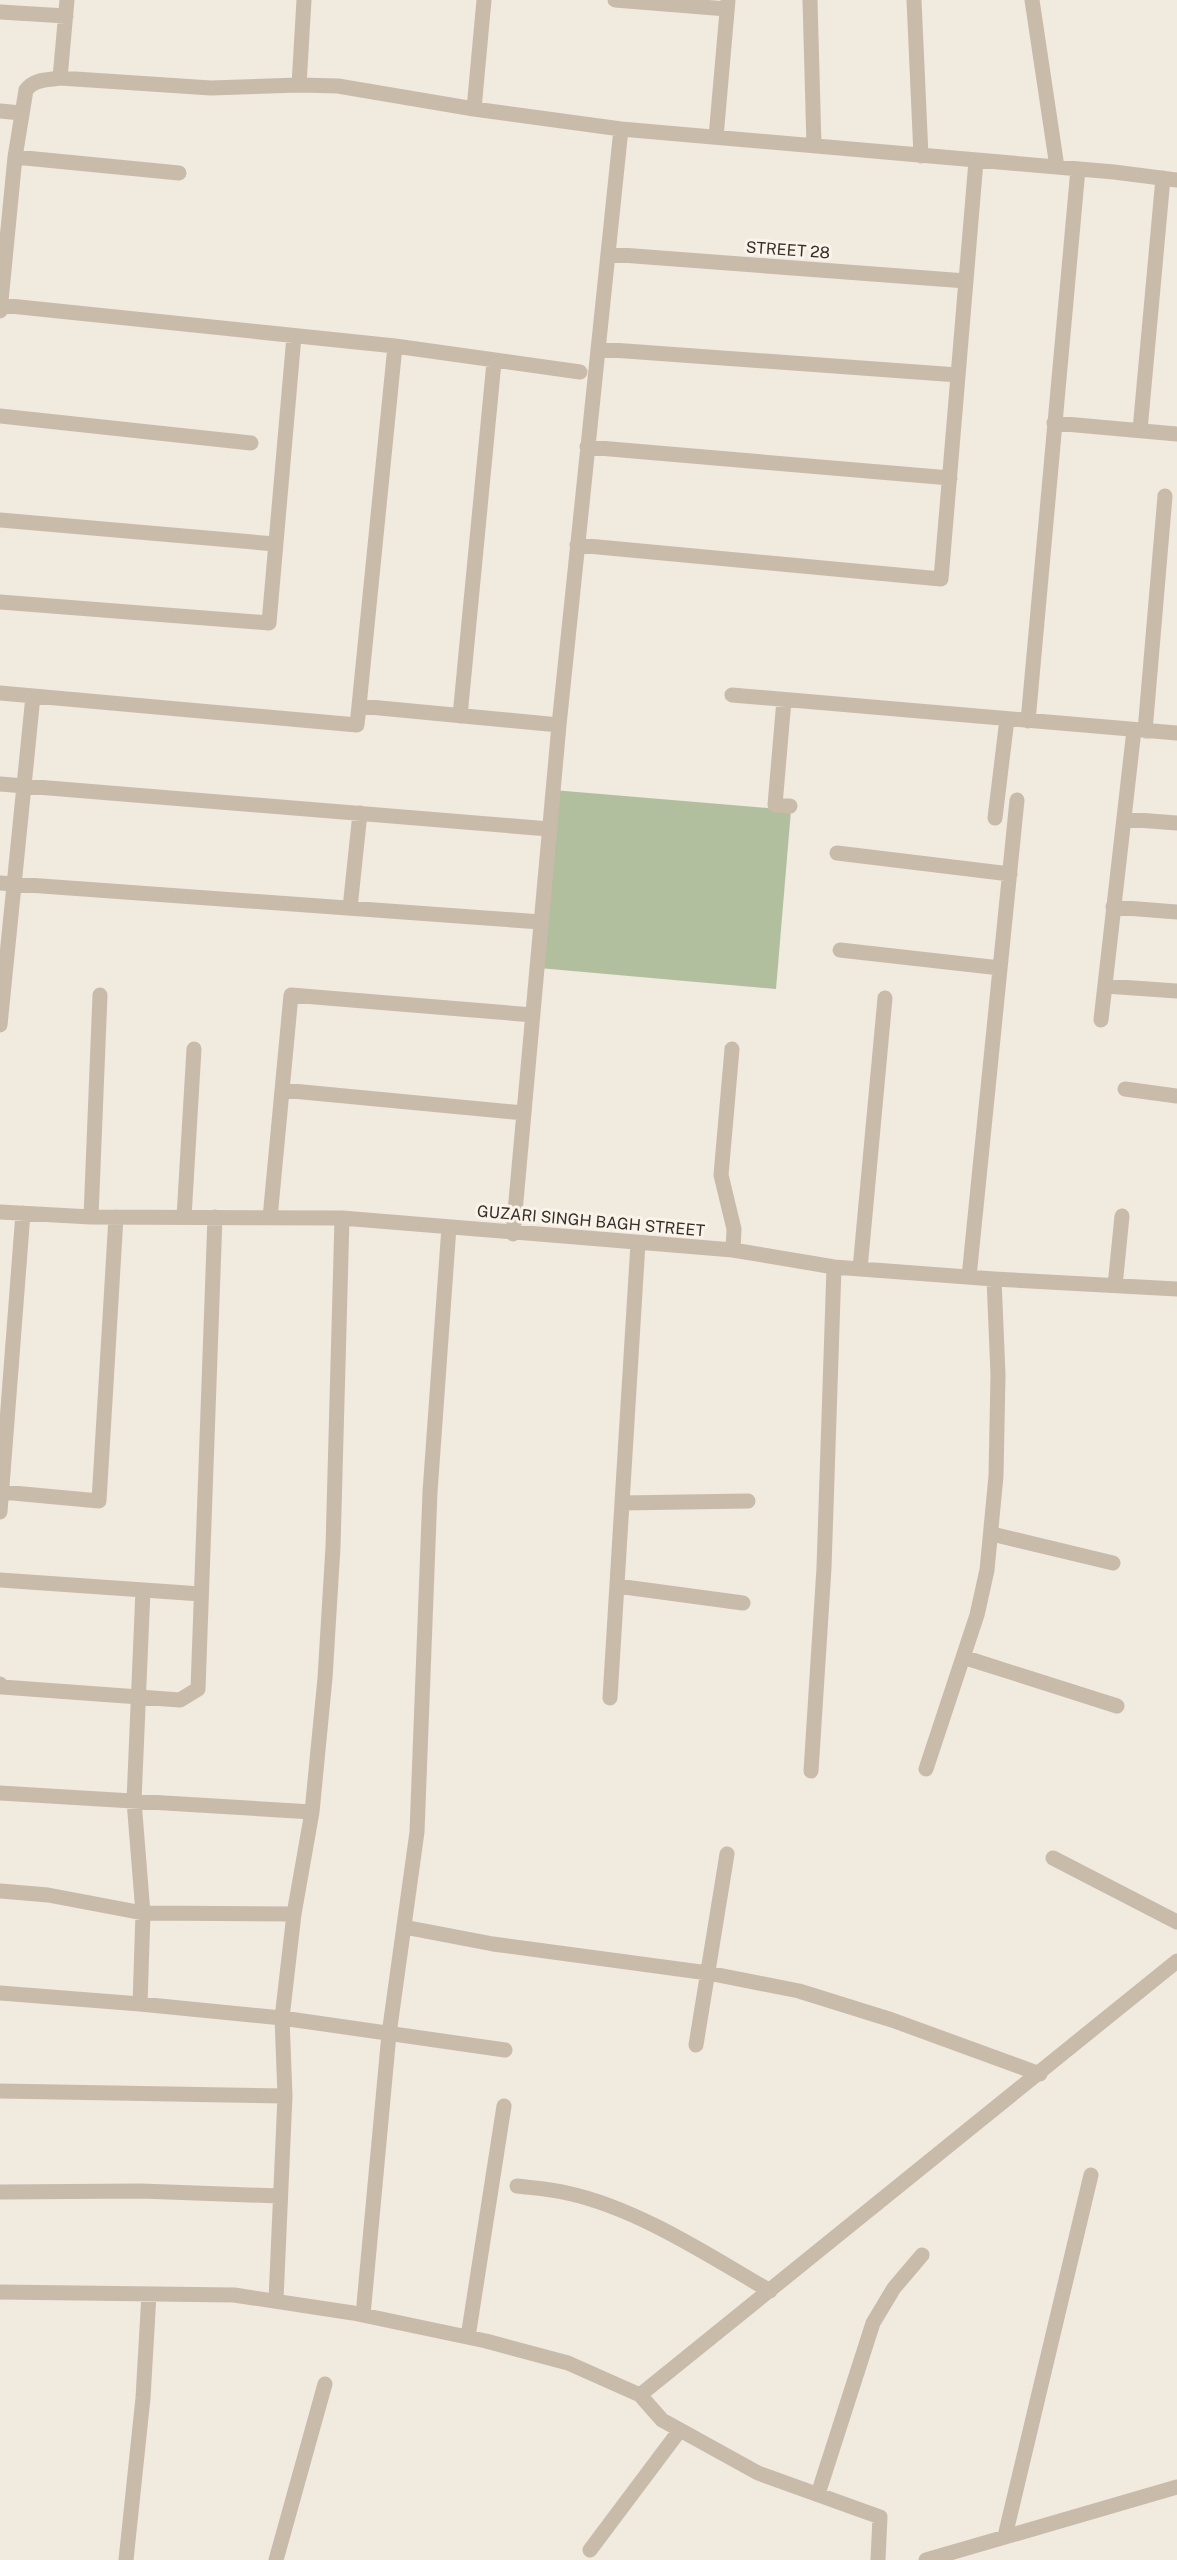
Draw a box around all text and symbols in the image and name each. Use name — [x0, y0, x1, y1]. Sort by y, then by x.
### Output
street label: STREET 28 — [745, 238, 831, 262]
street label: GUZARI SINGH BAGH STREET — [476, 1202, 706, 1240]

